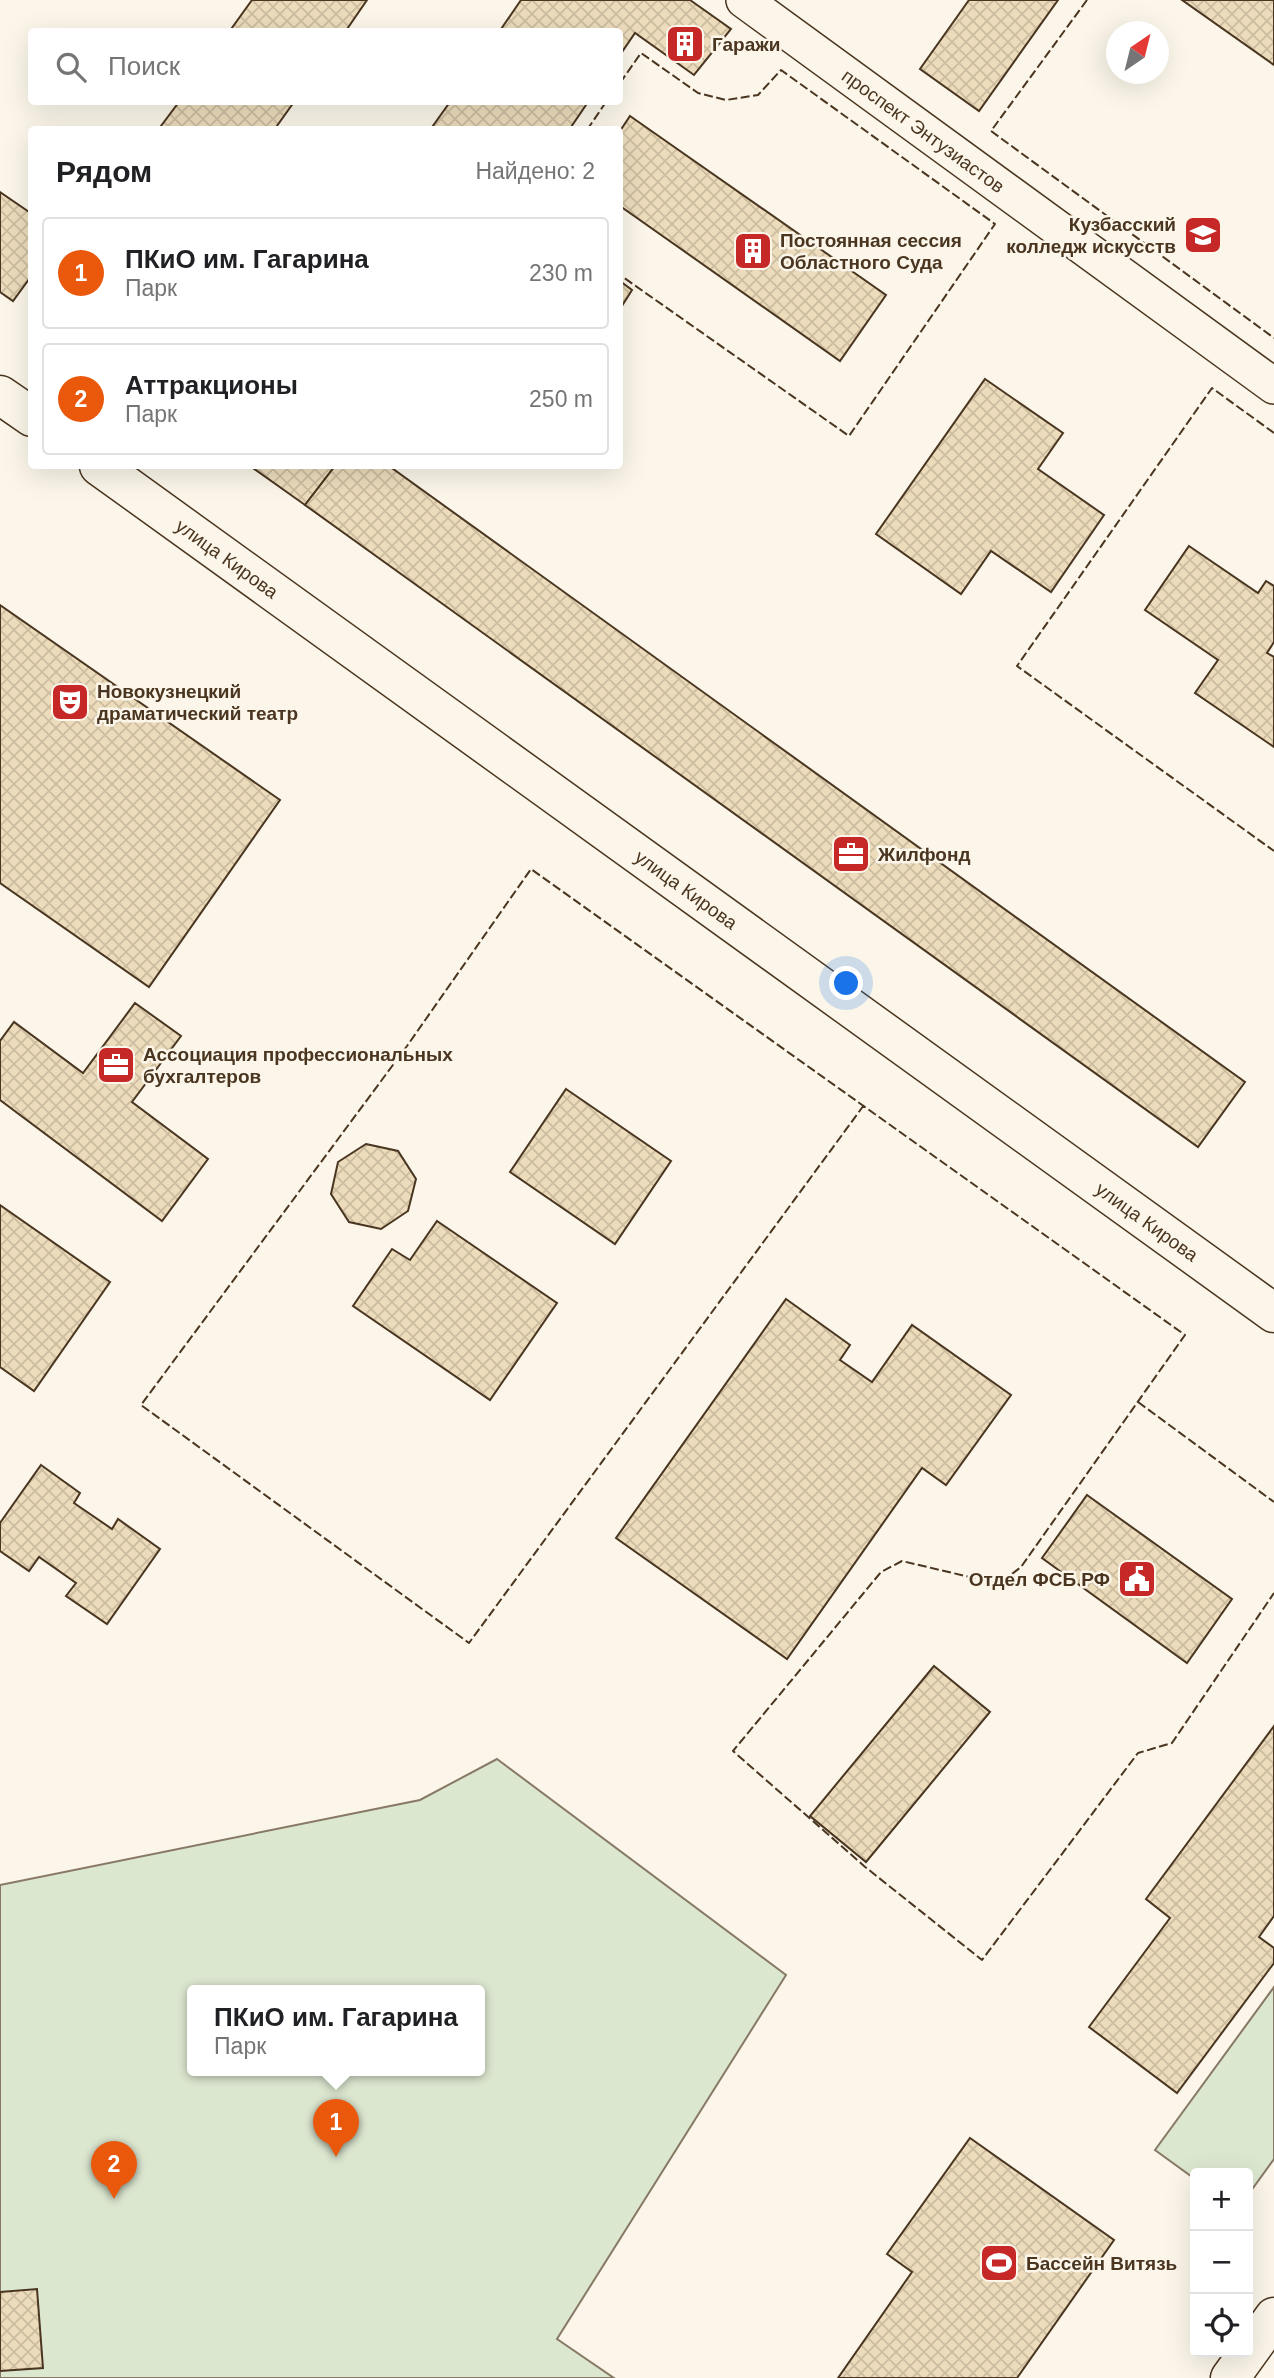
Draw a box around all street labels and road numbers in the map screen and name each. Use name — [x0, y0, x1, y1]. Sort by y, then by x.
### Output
street label: проспект Энтузиастов — [838, 65, 1009, 197]
street label: улица Кирова — [172, 515, 283, 603]
street label: улица Кирова — [631, 846, 742, 933]
street label: улица Кирова — [1092, 1178, 1203, 1266]

